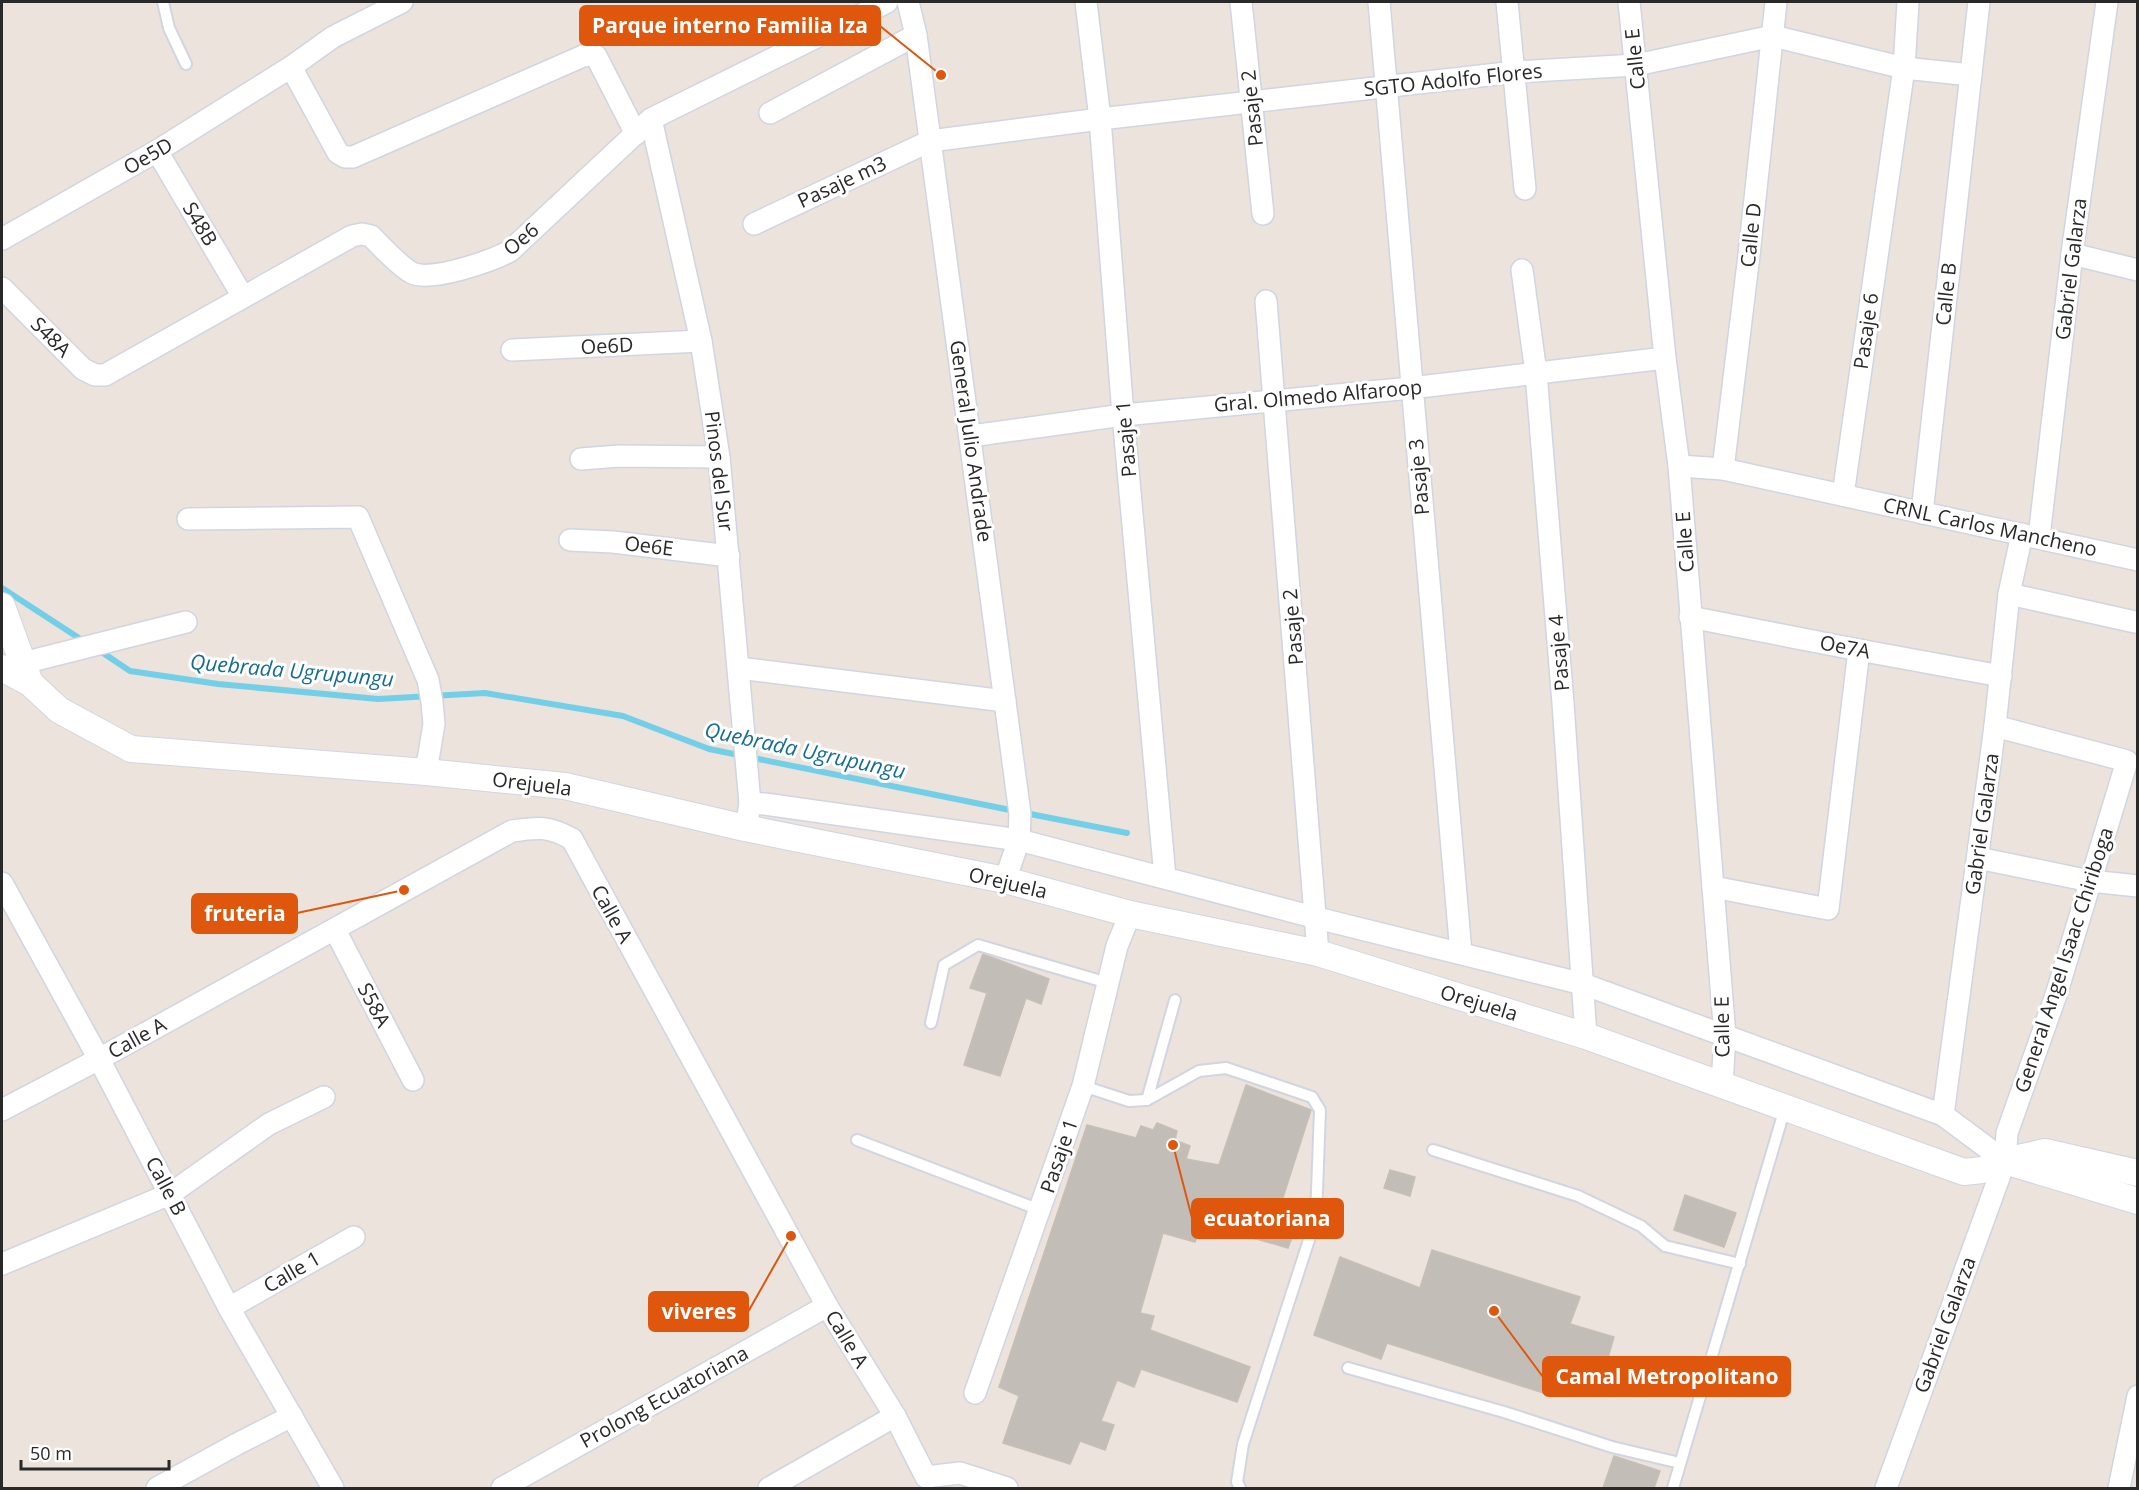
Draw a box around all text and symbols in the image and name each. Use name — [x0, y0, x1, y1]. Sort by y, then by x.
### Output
callout: Parque interno Familia Iza — [580, 6, 880, 45]
text: Parque interno Familia Iza — [592, 11, 868, 39]
street label: Calle E — [1618, 27, 1651, 91]
street label: SGTO Adolfo Flores — [1362, 57, 1544, 102]
street label: Pasaje 2 — [1234, 68, 1269, 148]
street label: Oe5D — [118, 131, 177, 180]
street label: Pasaje m3 — [793, 149, 891, 214]
street label: Gabriel Galarza — [2048, 196, 2093, 342]
street label: S48B — [177, 197, 224, 251]
street label: Calle D — [1734, 201, 1767, 269]
street label: Oe6 — [497, 216, 544, 261]
street label: Calle B — [1929, 261, 1962, 327]
street label: Pasaje 6 — [1847, 291, 1884, 371]
street label: S48A — [25, 311, 78, 363]
street label: Oe6D — [580, 331, 634, 360]
street label: General Julio Andrade — [944, 338, 999, 544]
street label: Gral. Olmedo Alfaroop — [1213, 373, 1423, 418]
street label: Pasaje 1 — [1109, 400, 1142, 478]
street label: Pinos del Sur — [699, 409, 740, 533]
street label: Pasaje 3 — [1402, 438, 1435, 516]
street label: CRNL Carlos Mancheno — [1881, 491, 2100, 562]
street label: Calle E — [1669, 510, 1700, 574]
street label: Oe6E — [623, 529, 675, 562]
street label: Pasaje 2 — [1276, 588, 1309, 666]
street label: Pasaje 4 — [1542, 613, 1575, 692]
street label: Oe7A — [1818, 628, 1873, 665]
water label: Quebrada Ugrupungu — [189, 647, 395, 693]
water label: Quebrada Ugrupungu — [702, 715, 908, 785]
street label: Gabriel Galarza — [1958, 751, 2005, 897]
street label: Orejuela — [491, 765, 573, 802]
street label: General Angel Isaac Chiriboga — [2008, 824, 2119, 1096]
street label: Orejuela — [966, 860, 1050, 905]
street label: Calle A — [585, 880, 640, 948]
callout: fruteria — [192, 894, 297, 933]
text: fruteria — [204, 899, 286, 927]
street label: S58A — [352, 978, 397, 1032]
street label: Orejuela — [1437, 978, 1521, 1027]
street label: Calle E — [1707, 996, 1736, 1058]
street label: Calle A — [103, 1010, 171, 1065]
street label: Pasaje 1 — [1033, 1115, 1084, 1196]
street label: Calle B — [140, 1152, 193, 1220]
callout: ecuatoriana — [1192, 1199, 1343, 1238]
text: ecuatoriana — [1204, 1204, 1330, 1232]
street label: Calle 1 — [258, 1244, 325, 1299]
street label: Gabriel Galarza — [1907, 1253, 1982, 1397]
callout: viveres — [649, 1292, 748, 1331]
text: viveres — [661, 1297, 737, 1325]
street label: Calle A — [820, 1305, 875, 1373]
street label: Prolong Ecuatoriana — [575, 1339, 753, 1454]
callout: Camal Metropolitano — [1543, 1357, 1790, 1396]
text: Camal Metropolitano — [1556, 1362, 1778, 1390]
scale bar — [21, 1433, 170, 1471]
text: 50 m — [30, 1441, 72, 1465]

